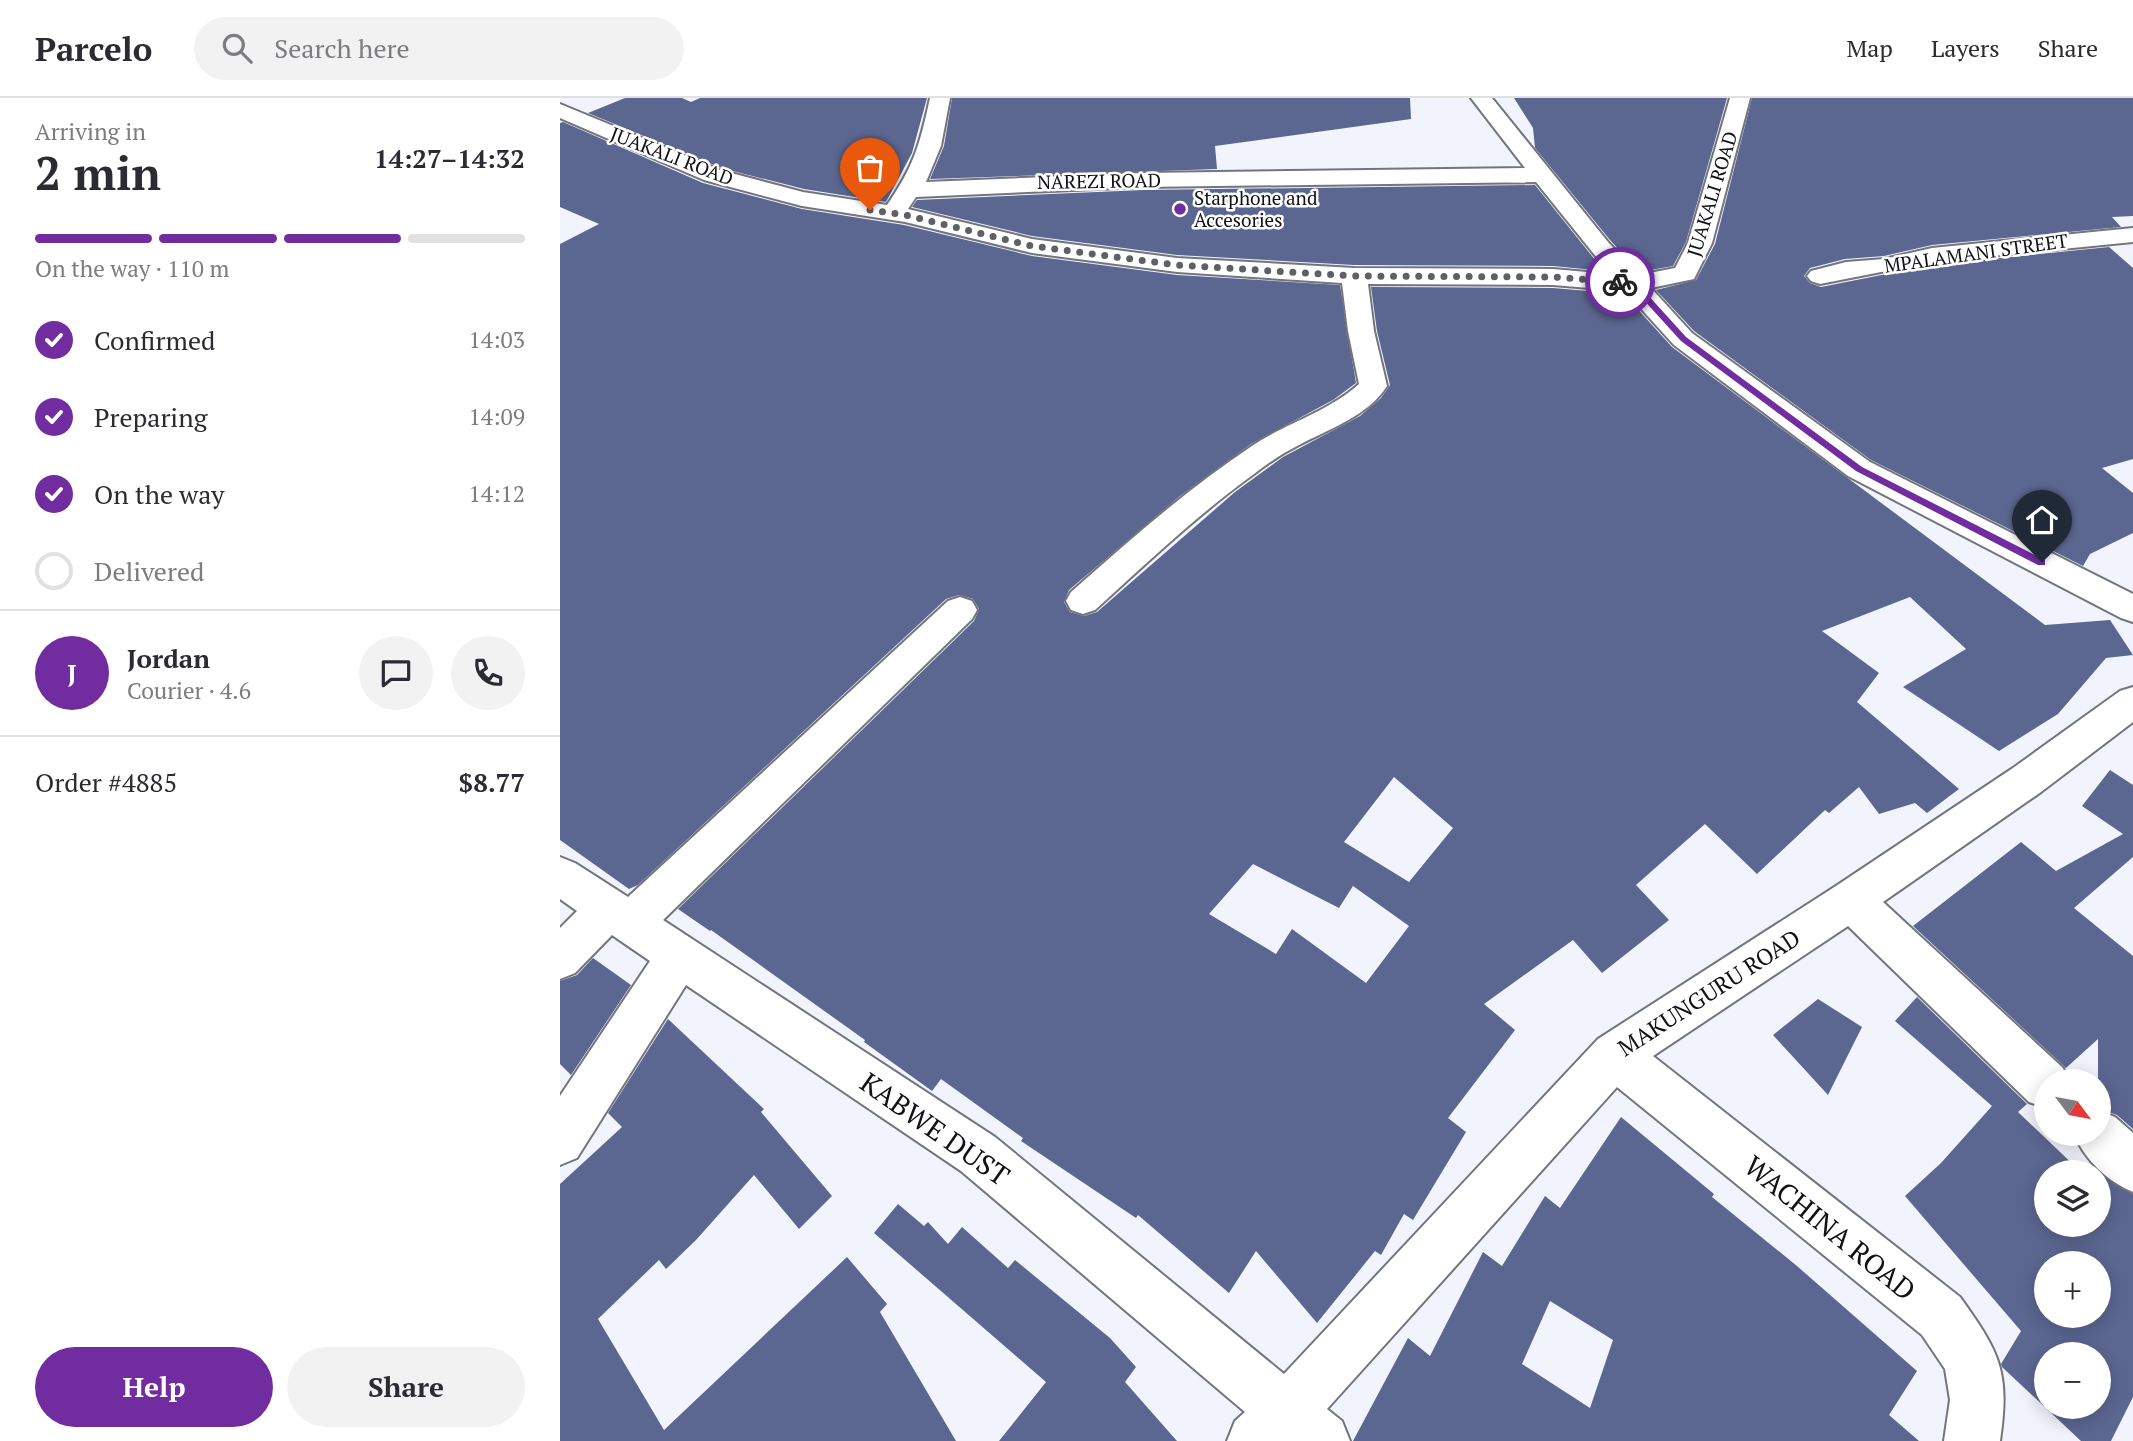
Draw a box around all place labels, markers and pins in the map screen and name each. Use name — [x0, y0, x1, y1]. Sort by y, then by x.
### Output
pin — [840, 138, 900, 210]
place label: Starphone and Accesories — [1194, 185, 1318, 232]
marker: Starphone and Accesories — [1172, 201, 1188, 217]
pin — [2012, 490, 2072, 562]

